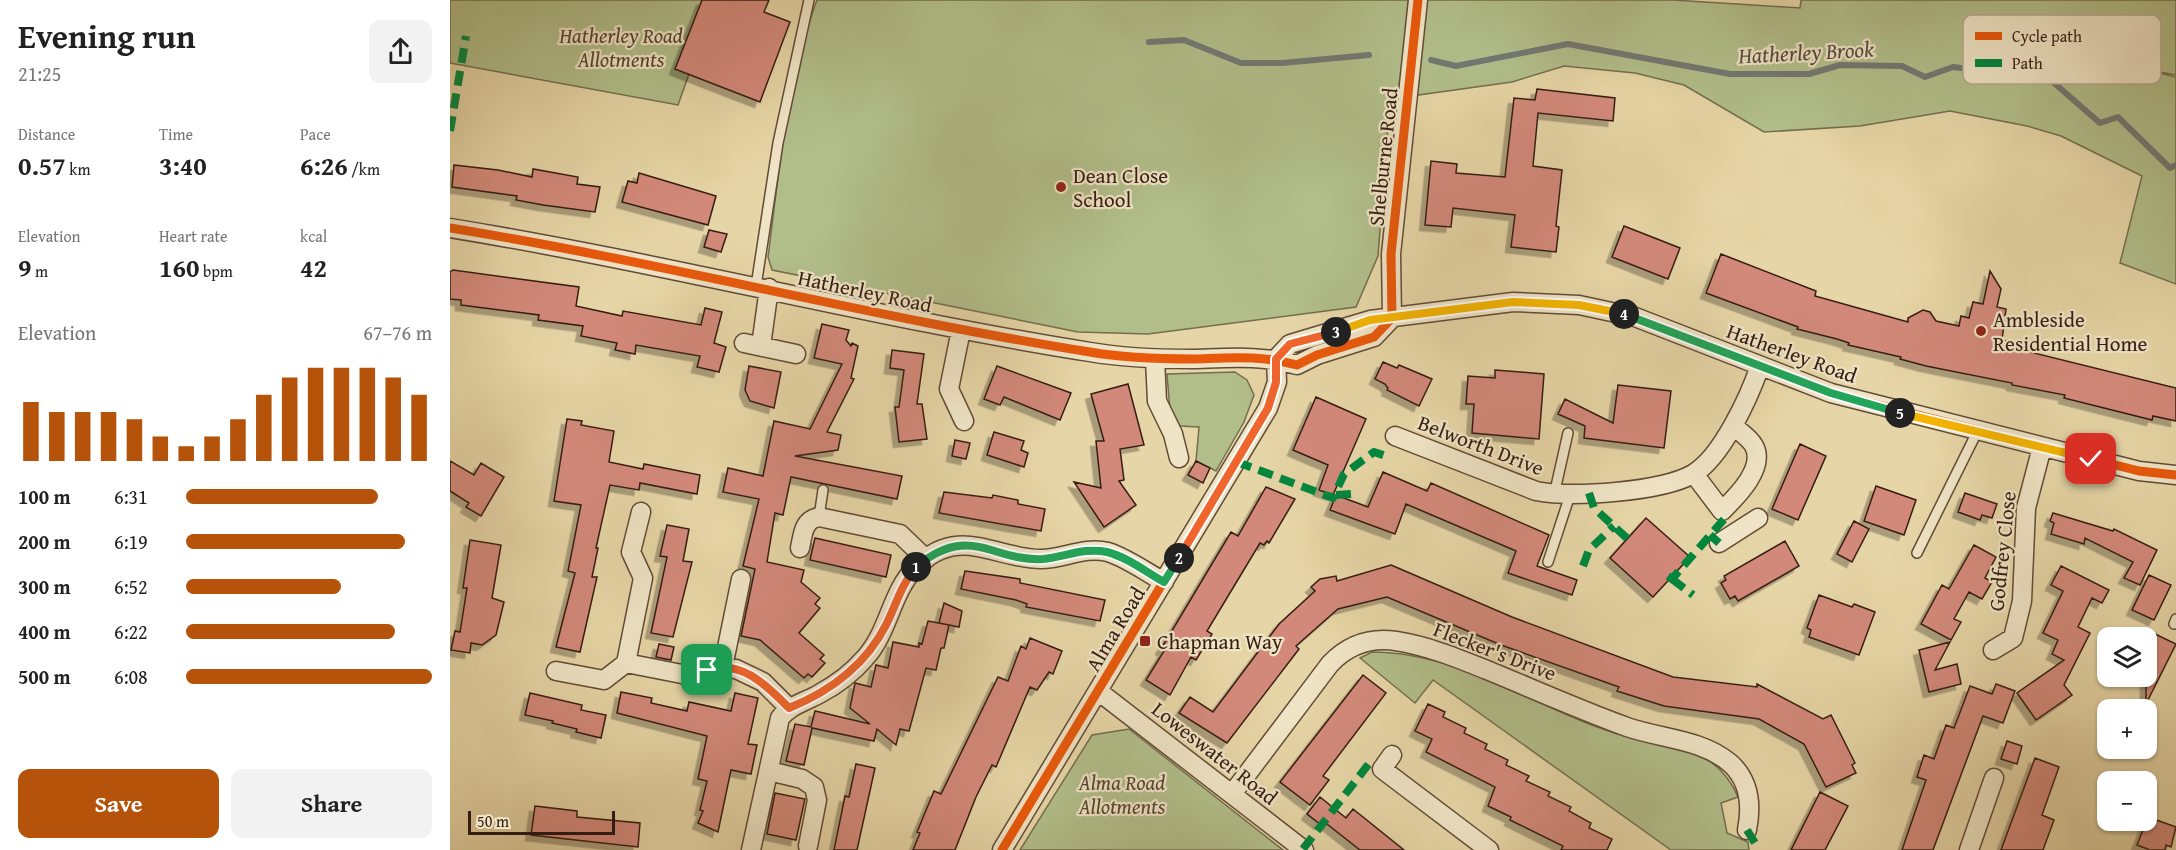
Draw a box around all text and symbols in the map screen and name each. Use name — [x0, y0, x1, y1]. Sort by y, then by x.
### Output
text: Evening run — [18, 12, 195, 60]
legend — [1963, 15, 2161, 84]
button: share — [369, 20, 432, 83]
park label: Hatherley Road Allotments — [558, 20, 683, 75]
text: Cycle path — [2012, 24, 2082, 48]
water label: Hatherley Brook — [1736, 32, 1876, 72]
text: Path — [2012, 51, 2043, 75]
text: 21:25 — [18, 59, 61, 88]
street label: Shelburne Road — [1360, 86, 1406, 228]
text: Distance — [18, 122, 75, 146]
text: Time — [159, 122, 193, 146]
text: Pace — [300, 122, 331, 146]
text: 0.57 — [18, 146, 66, 185]
text: 3:40 — [159, 146, 207, 185]
text: 6:26 — [300, 146, 348, 185]
text: km — [66, 157, 90, 181]
text: /km — [348, 157, 380, 181]
place label: Dean Close School — [1073, 160, 1168, 215]
marker: Dean Close School — [1054, 180, 1068, 194]
text: Elevation — [18, 224, 81, 248]
text: Heart rate — [159, 224, 228, 248]
text: kcal — [300, 224, 327, 248]
text: 9 — [18, 248, 31, 287]
text: 160 — [159, 248, 199, 287]
text: 42 — [300, 248, 327, 287]
text: m — [31, 259, 48, 283]
text: bpm — [199, 259, 233, 283]
street label: Hatherley Road — [795, 262, 936, 320]
pin: 4 — [1609, 299, 1639, 329]
text: 4 — [1620, 302, 1628, 326]
place label: Ambleside Residential Home — [1993, 304, 2148, 359]
street label: Hatherley Road — [1723, 315, 1862, 391]
pin: 3 — [1321, 317, 1351, 347]
text: Elevation — [18, 318, 96, 347]
text: 67–76 m — [363, 318, 432, 347]
text: 3 — [1332, 320, 1340, 344]
marker: Ambleside Residential Home — [1974, 324, 1988, 338]
pin: 5 — [1885, 398, 1915, 428]
text: 5 — [1896, 401, 1904, 425]
street label: Belworth Drive — [1414, 407, 1549, 483]
pin — [2065, 433, 2116, 484]
icon: check — [2074, 442, 2107, 475]
text: 100 m — [18, 482, 71, 511]
text: 6:31 — [114, 482, 148, 511]
street label: Godfrey Close — [1980, 489, 2024, 613]
text: 200 m — [18, 527, 71, 556]
text: 6:19 — [114, 527, 148, 556]
pin: 2 — [1164, 543, 1194, 573]
text: 2 — [1175, 546, 1183, 570]
pin: 1 — [901, 552, 931, 582]
text: 1 — [912, 555, 920, 579]
text: 300 m — [18, 572, 71, 601]
text: 6:52 — [114, 572, 148, 601]
street label: Alma Road — [1077, 580, 1153, 677]
street label: Flecker's Drive — [1429, 613, 1561, 689]
text: 400 m — [18, 617, 71, 646]
text: 6:22 — [114, 617, 148, 646]
place label: Chapman Way — [1157, 626, 1283, 657]
map controls — [2097, 627, 2157, 831]
button: layers — [2097, 627, 2157, 687]
marker: Chapman Way — [1138, 634, 1152, 648]
pin — [681, 644, 732, 695]
icon: arrive — [690, 653, 723, 686]
text: 500 m — [18, 662, 71, 691]
text: 6:08 — [114, 662, 148, 691]
street label: Loweswater Road — [1145, 694, 1285, 813]
button: + — [2097, 699, 2157, 759]
park label: Alma Road Allotments — [1078, 767, 1166, 822]
button: Save — [18, 769, 219, 838]
button: Share — [231, 769, 432, 838]
button: − — [2097, 771, 2157, 831]
scale bar — [468, 808, 615, 836]
text: 50 m — [477, 809, 509, 833]

